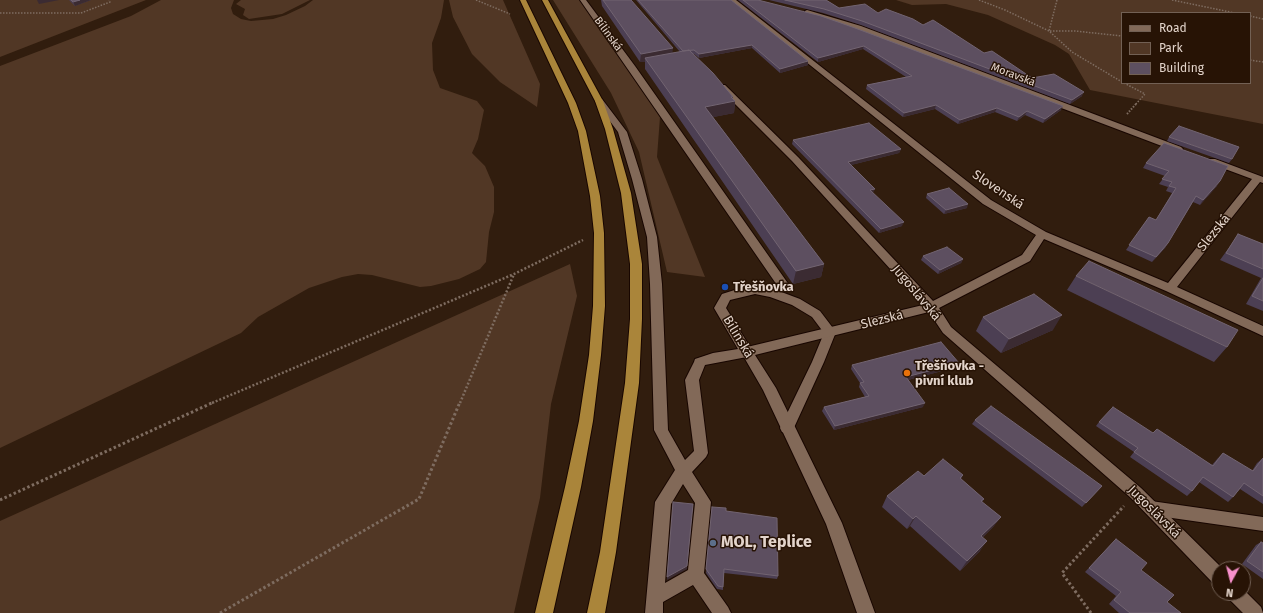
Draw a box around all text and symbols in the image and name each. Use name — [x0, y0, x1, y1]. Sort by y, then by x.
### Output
legend — [1121, 12, 1251, 84]
street label: Bílinská — [591, 14, 625, 54]
text: Road — [1159, 21, 1187, 35]
text: Park — [1159, 41, 1183, 55]
street label: Moravská — [989, 60, 1037, 90]
text: Building — [1159, 61, 1204, 75]
street label: Slovenská — [969, 167, 1027, 213]
street label: Slezská — [1194, 211, 1234, 255]
street label: Jugoslávská — [888, 262, 944, 324]
place label: Třešňovka — [733, 279, 794, 295]
marker: Třešňovka — [720, 282, 730, 292]
street label: Slezská — [859, 307, 905, 333]
street label: Bílinská — [719, 313, 757, 361]
place label: Třešňovka - pivní klub — [915, 358, 984, 389]
marker: Třešňovka - pivní klub — [902, 368, 912, 378]
street label: Jugoslávská — [1124, 482, 1184, 542]
place label: MOL, Teplice — [721, 533, 812, 553]
marker: MOL, Teplice — [708, 538, 718, 548]
north arrow — [1211, 561, 1251, 601]
text: N — [1225, 586, 1234, 599]

